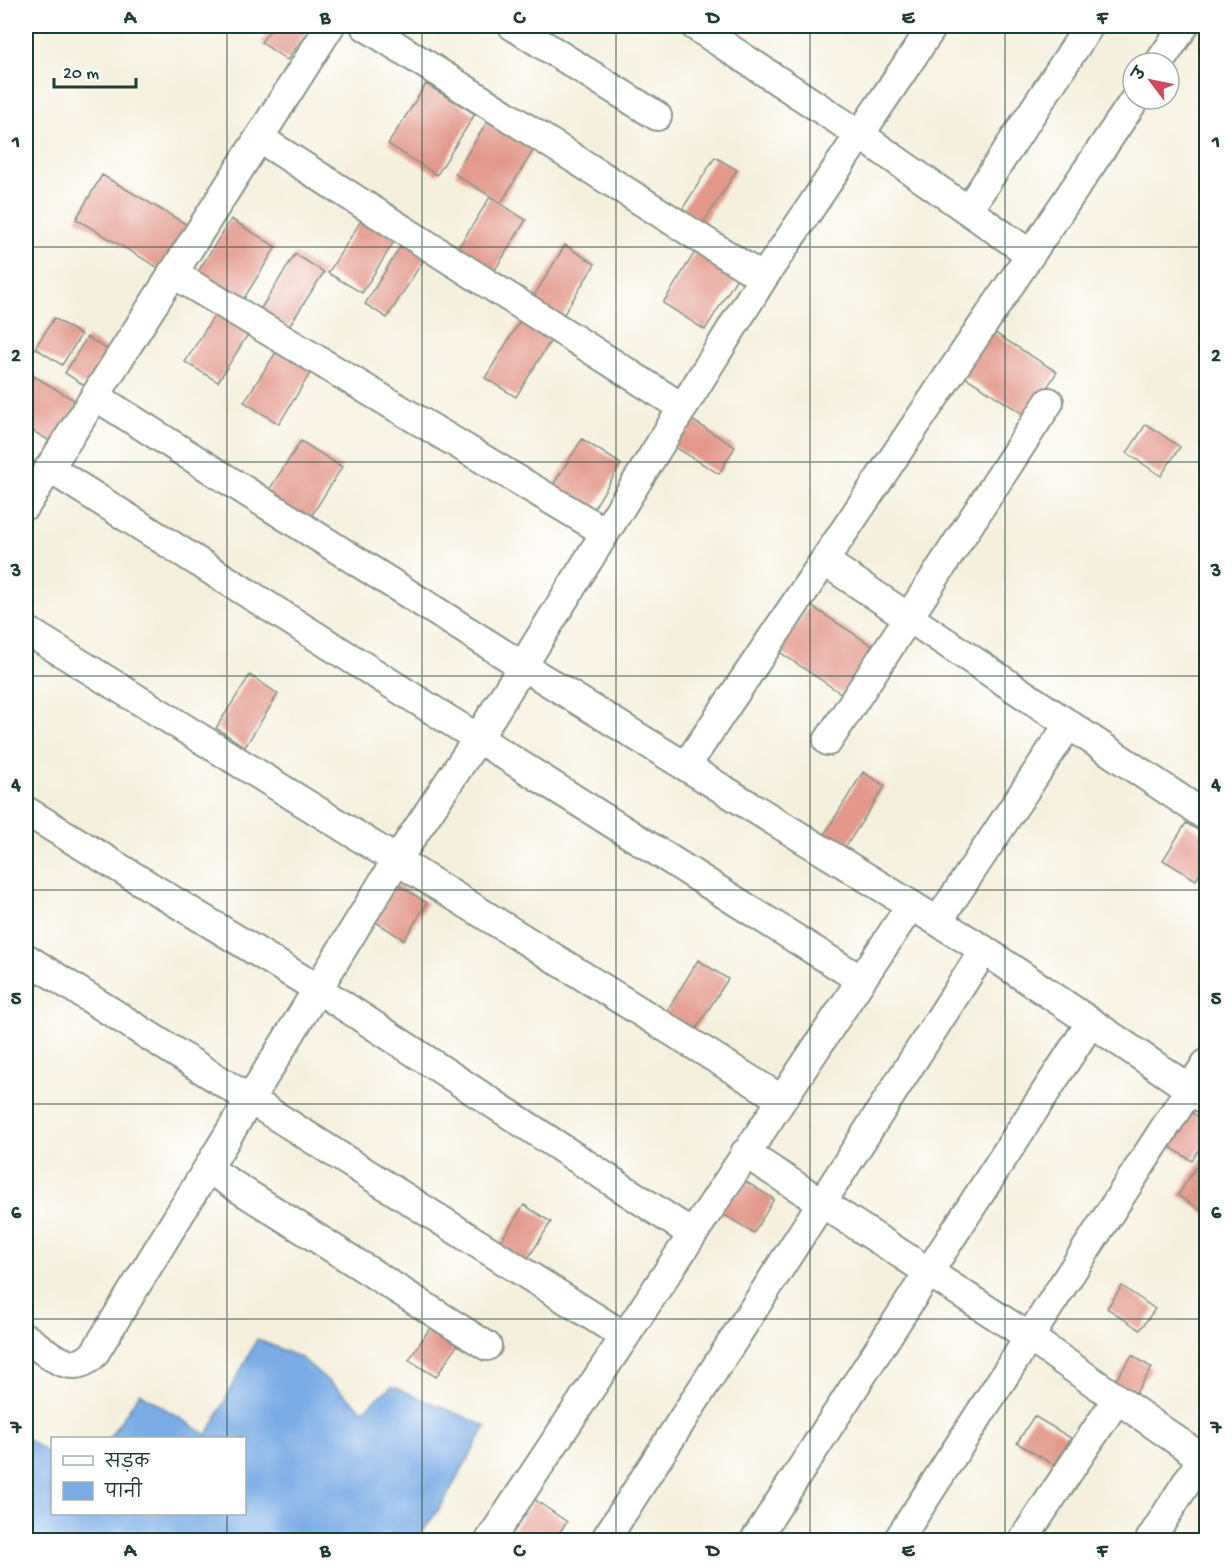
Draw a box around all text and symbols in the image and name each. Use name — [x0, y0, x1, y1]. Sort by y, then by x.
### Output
text: A — [123, 8, 138, 31]
text: B — [319, 8, 331, 31]
text: C — [513, 8, 527, 31]
text: D — [704, 8, 720, 31]
text: E — [902, 8, 916, 31]
text: F — [1096, 8, 1109, 31]
scale bar — [54, 51, 136, 89]
north arrow — [1121, 51, 1181, 111]
text: 20 m — [63, 64, 99, 85]
text: उ — [1129, 64, 1153, 86]
text: 1 — [11, 132, 20, 155]
text: 1 — [1211, 132, 1220, 155]
text: 2 — [11, 346, 21, 369]
text: 2 — [1211, 346, 1221, 369]
text: 3 — [10, 561, 21, 584]
text: 3 — [1210, 561, 1221, 584]
text: 4 — [10, 775, 21, 798]
text: 4 — [1210, 775, 1221, 798]
text: 5 — [11, 989, 22, 1012]
text: 5 — [1211, 989, 1222, 1012]
text: 6 — [11, 1203, 22, 1226]
text: 6 — [1211, 1203, 1222, 1226]
text: 7 — [10, 1418, 23, 1441]
text: 7 — [1210, 1418, 1223, 1441]
legend — [51, 1437, 246, 1515]
text: सड़क — [104, 1453, 150, 1474]
text: पानी — [104, 1477, 143, 1504]
text: A — [123, 1541, 138, 1564]
text: B — [319, 1541, 331, 1564]
text: C — [513, 1541, 527, 1564]
text: D — [704, 1541, 720, 1564]
text: E — [902, 1541, 916, 1564]
text: F — [1096, 1541, 1109, 1564]

